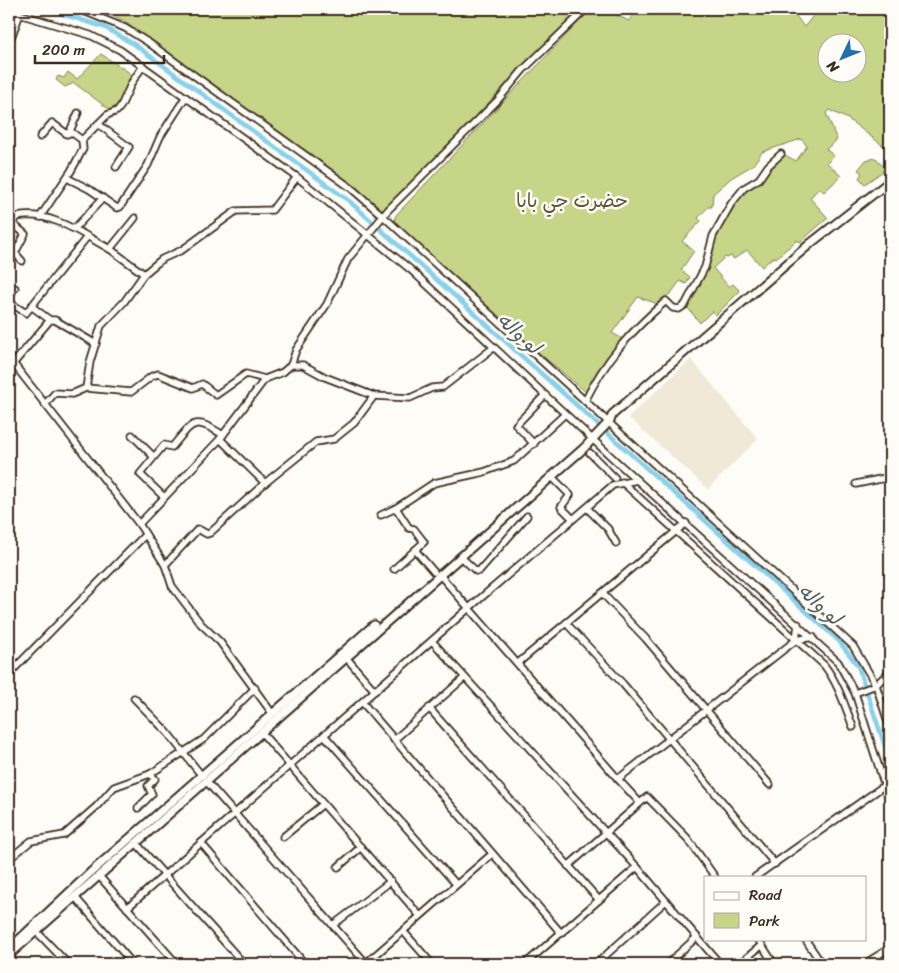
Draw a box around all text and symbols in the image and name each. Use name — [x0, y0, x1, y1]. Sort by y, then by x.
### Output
scale bar — [35, 32, 164, 64]
north arrow — [816, 32, 866, 82]
text: 200 m — [42, 37, 86, 63]
text: N — [820, 54, 846, 79]
park label: حضرت جي بابا — [516, 184, 628, 217]
water label: لو واله — [488, 304, 551, 365]
water label: لو واله — [789, 575, 852, 636]
legend — [704, 876, 866, 940]
text: Road — [749, 882, 782, 908]
text: Park — [749, 908, 780, 934]

